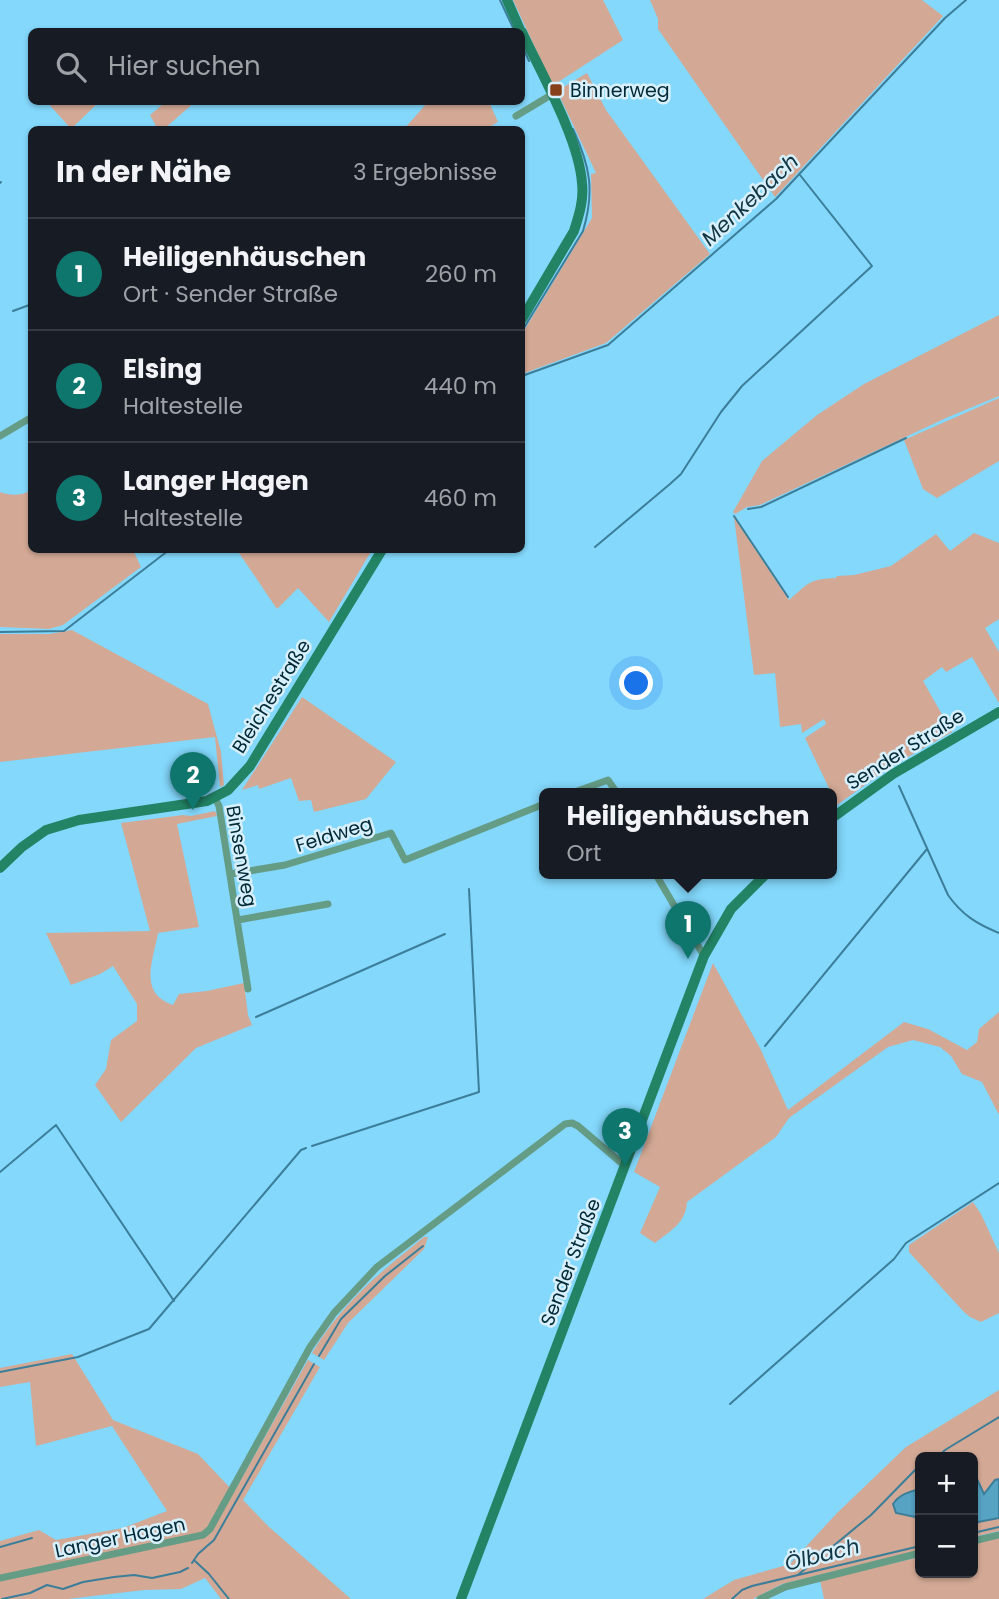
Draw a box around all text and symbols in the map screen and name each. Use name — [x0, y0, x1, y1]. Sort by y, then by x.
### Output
search box — [28, 28, 525, 105]
icon: search — [52, 48, 90, 86]
text: Hier suchen — [108, 48, 261, 84]
place label: Binnerweg — [570, 77, 670, 104]
marker: Binnerweg — [548, 82, 564, 98]
water label: Menkebach — [695, 147, 805, 252]
text: In der Nähe — [56, 150, 231, 193]
text: 3 Ergebnisse — [353, 156, 497, 188]
text: Heiligenhäuschen — [123, 239, 366, 275]
text: 1 — [75, 258, 83, 290]
text: 260 m — [425, 258, 497, 290]
text: Ort · Sender Straße — [123, 278, 338, 310]
text: Elsing — [123, 351, 202, 387]
text: 2 — [72, 370, 86, 402]
text: 440 m — [424, 370, 497, 402]
text: Haltestelle — [123, 390, 243, 422]
text: Langer Hagen — [123, 463, 309, 499]
text: 3 — [72, 482, 86, 514]
text: 460 m — [424, 482, 497, 514]
text: Haltestelle — [123, 502, 243, 534]
street label: Bleichestraße — [226, 634, 317, 758]
your location — [619, 666, 653, 700]
street label: Sender Straße — [841, 702, 969, 797]
pin: 2 — [170, 752, 216, 810]
popup — [539, 788, 837, 879]
text: Heiligenhäuschen — [566, 798, 810, 834]
street label: Binsenweg — [219, 803, 264, 909]
street label: Feldweg — [292, 810, 376, 859]
text: Ort — [566, 837, 601, 869]
pin: 1 — [665, 901, 711, 959]
pin: 3 — [602, 1108, 648, 1166]
street label: Sender Straße — [534, 1195, 607, 1330]
map controls — [915, 1452, 978, 1578]
button: + — [915, 1452, 978, 1515]
street label: Langer Hagen — [52, 1510, 188, 1564]
button: − — [915, 1515, 978, 1578]
water label: Ölbach — [781, 1531, 862, 1578]

